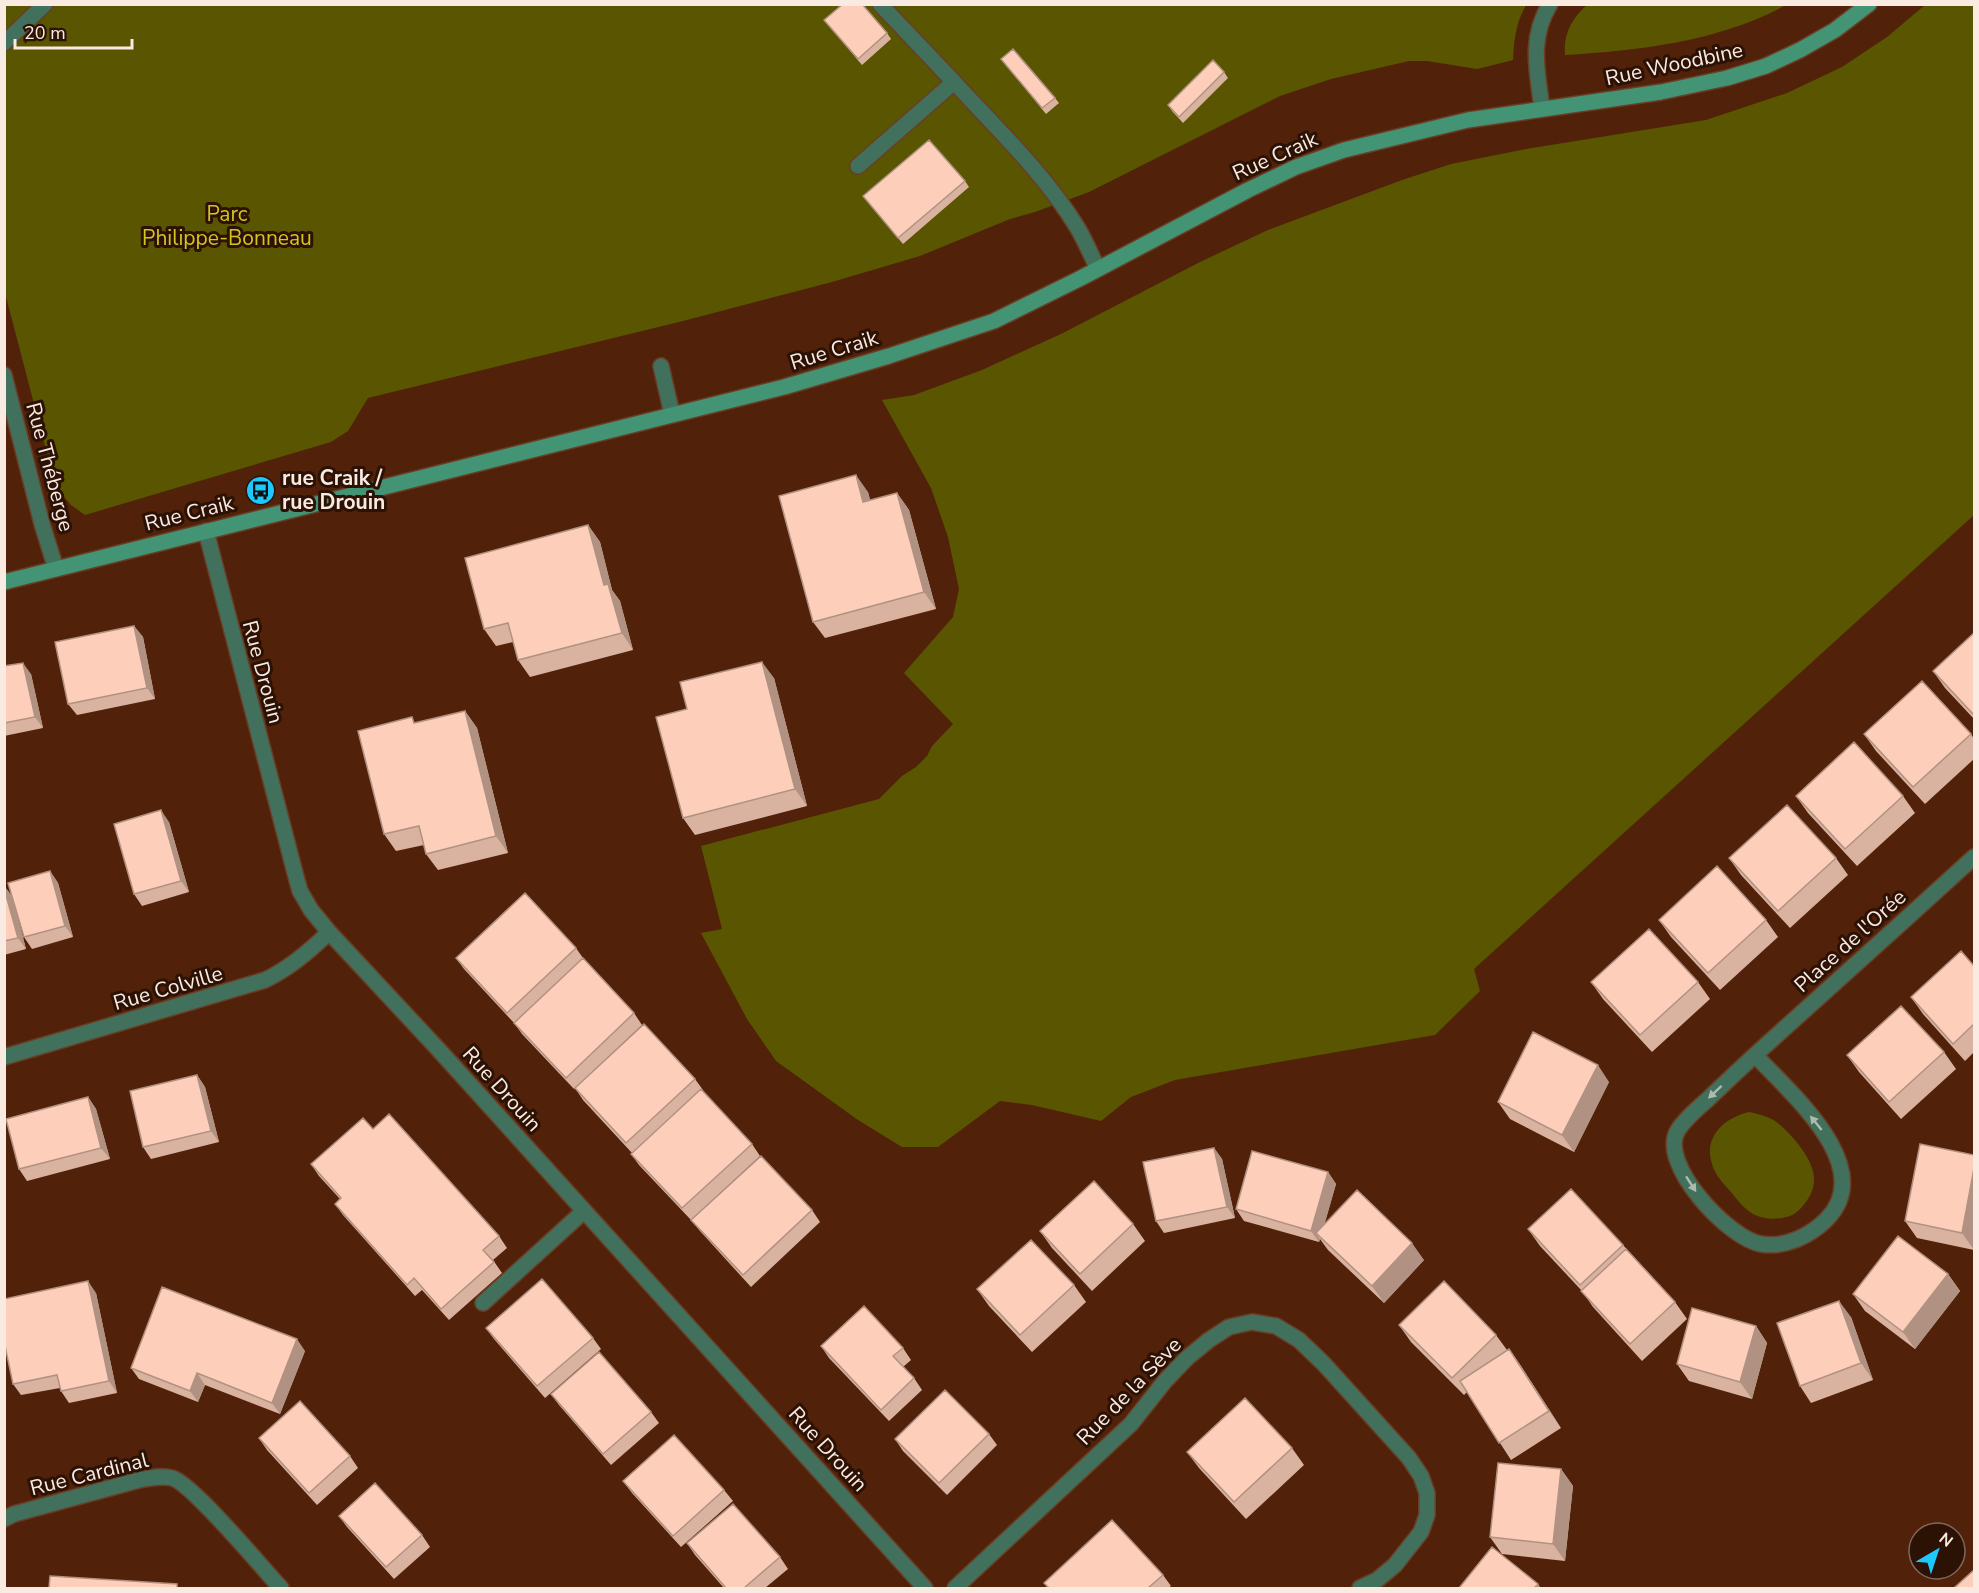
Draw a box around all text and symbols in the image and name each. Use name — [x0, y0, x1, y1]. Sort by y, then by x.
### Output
scale bar — [15, 12, 132, 50]
text: 20 m — [24, 21, 66, 45]
street label: Rue Woodbine — [1603, 36, 1745, 92]
street label: Rue Craik — [1228, 125, 1322, 187]
park label: Parc Philippe-Bonneau — [142, 200, 312, 252]
street label: Rue Craik — [787, 323, 882, 377]
street label: Rue Théberge — [19, 399, 81, 535]
place label: rue Craik / rue Drouin — [282, 464, 385, 516]
bus stop icon: rue Craik / rue Drouin — [245, 474, 277, 506]
street label: Rue Craik — [142, 488, 237, 538]
street label: Rue Drouin — [236, 617, 290, 727]
street label: Place de l'Orée — [1788, 883, 1912, 999]
street label: Rue Colville — [110, 959, 226, 1017]
street label: Rue Drouin — [456, 1040, 548, 1138]
one-way arrow — [1709, 1085, 1723, 1099]
one-way arrow — [1810, 1116, 1823, 1131]
one-way arrow — [1686, 1176, 1697, 1193]
street label: Rue de la Sève — [1070, 1331, 1188, 1451]
street label: Rue Drouin — [782, 1400, 874, 1498]
street label: Rue Cardinal — [27, 1446, 152, 1502]
north arrow — [1907, 1521, 1967, 1581]
text: N — [1934, 1528, 1957, 1552]

